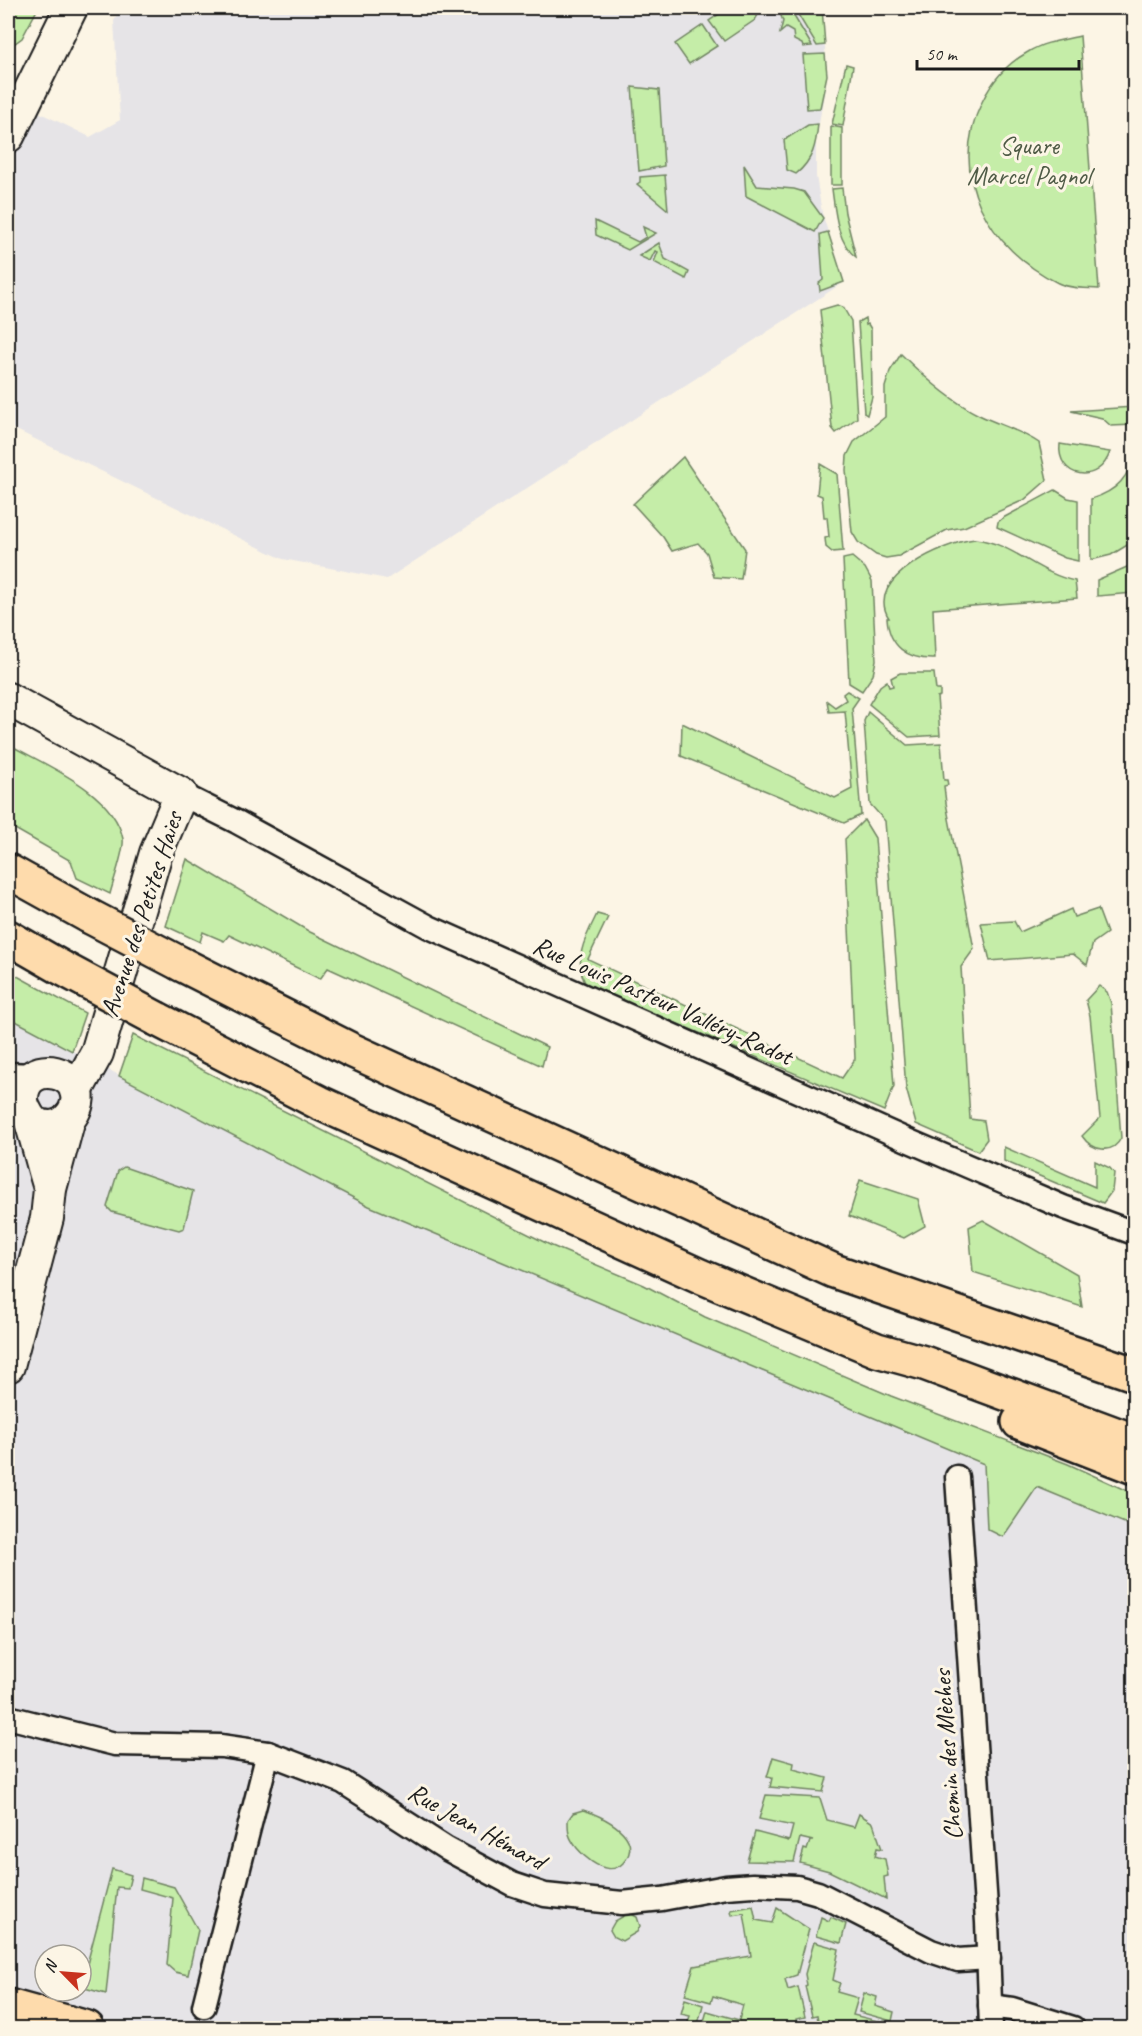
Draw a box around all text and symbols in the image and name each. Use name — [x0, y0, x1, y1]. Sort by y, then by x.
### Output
scale bar — [917, 33, 1079, 71]
text: 50 m — [926, 43, 959, 65]
park label: Square Marcel Pagnol — [967, 129, 1096, 192]
street label: Avenue des Petites Haies — [93, 806, 191, 1021]
street label: Rue Louis Pasteur Valléry-Radot — [528, 928, 800, 1073]
street label: Chemin des Mèches — [925, 1666, 970, 1841]
street label: Rue Jean Hémard — [402, 1775, 554, 1880]
north arrow — [33, 1943, 93, 2003]
text: N — [39, 1956, 63, 1976]

